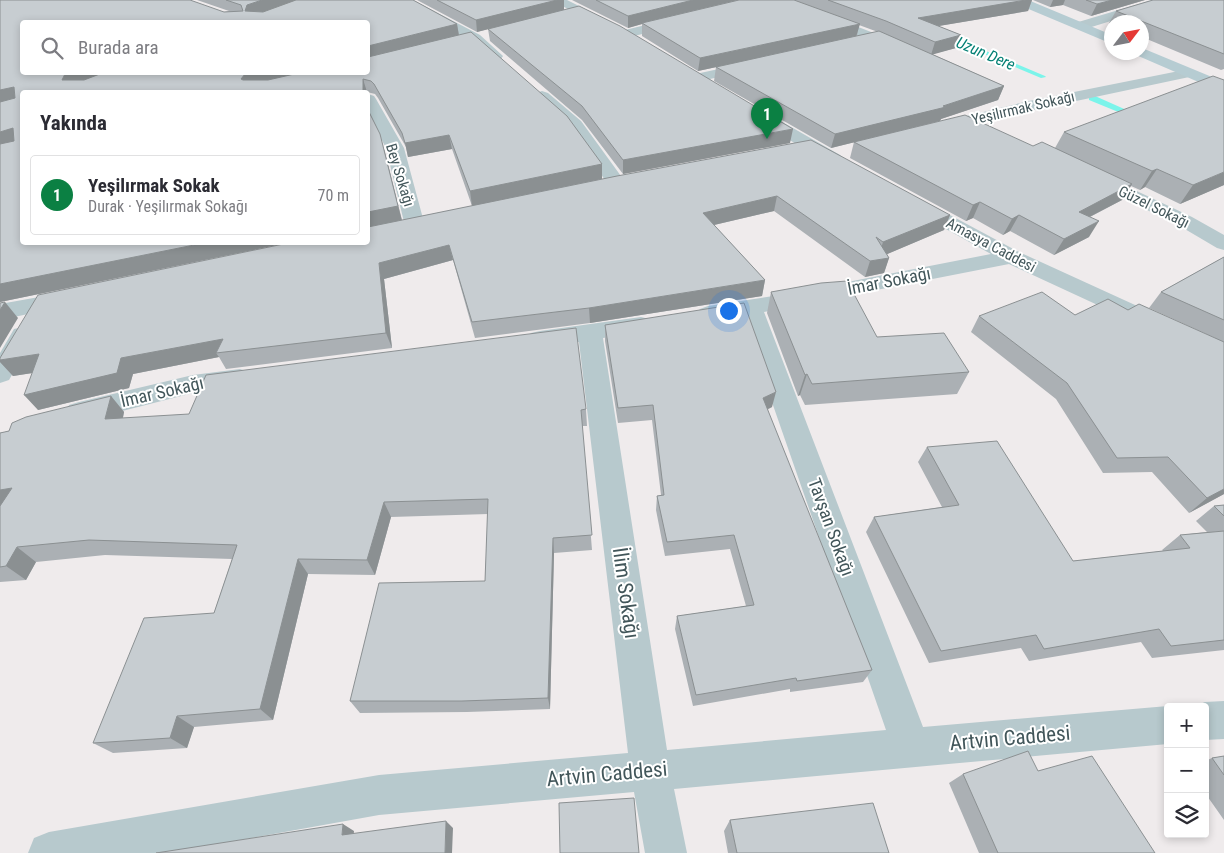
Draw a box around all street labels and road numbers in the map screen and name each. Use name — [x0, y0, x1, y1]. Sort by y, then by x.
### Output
street label: Yeşilırmak Sokağı — [970, 87, 1076, 129]
street label: Bey Sokağı — [382, 141, 418, 209]
street label: Güzel Sokağı — [1116, 182, 1192, 232]
street label: Amasya Caddesi — [943, 214, 1039, 276]
street label: İmar Sokağı — [845, 262, 932, 299]
street label: İmar Sokağı — [118, 372, 205, 411]
street label: Tavşan Sokağı — [804, 475, 859, 579]
street label: İlim Sokağı — [608, 546, 644, 640]
street label: Artvin Caddesi — [949, 721, 1071, 755]
street label: Artvin Caddesi — [546, 757, 668, 791]

